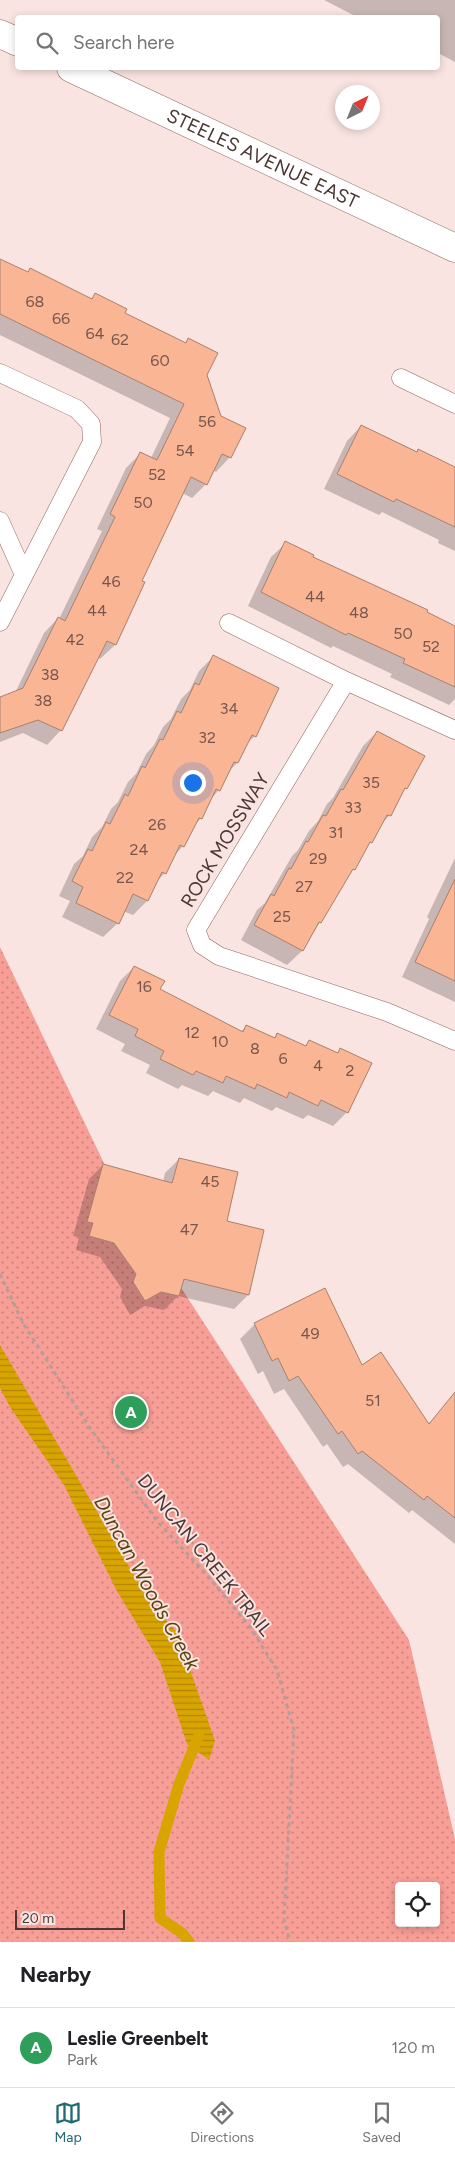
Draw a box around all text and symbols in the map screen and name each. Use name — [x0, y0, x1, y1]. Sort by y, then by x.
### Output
search box — [15, 15, 440, 70]
icon: search — [33, 29, 61, 57]
text: Search here — [73, 31, 175, 54]
north arrow — [335, 85, 380, 130]
street label: STEELES AVENUE EAST — [163, 103, 363, 213]
house number: 68 — [26, 292, 44, 311]
house number: 66 — [52, 309, 70, 328]
house number: 64 — [86, 324, 105, 343]
house number: 62 — [111, 330, 129, 349]
house number: 60 — [150, 351, 170, 370]
house number: 56 — [198, 412, 216, 431]
house number: 54 — [175, 441, 195, 460]
house number: 52 — [148, 465, 166, 484]
house number: 50 — [133, 493, 153, 512]
house number: 46 — [102, 572, 121, 591]
house number: 44 — [305, 587, 325, 606]
house number: 44 — [87, 601, 107, 620]
house number: 48 — [349, 603, 369, 622]
house number: 50 — [393, 624, 413, 643]
house number: 42 — [66, 630, 84, 649]
house number: 52 — [422, 637, 440, 656]
house number: 38 — [41, 665, 59, 684]
house number: 38 — [34, 691, 52, 710]
house number: 34 — [220, 699, 238, 718]
house number: 32 — [198, 728, 216, 747]
street label: ROCK MOSSWAY — [176, 768, 274, 911]
your location — [180, 770, 206, 796]
house number: 35 — [362, 773, 380, 792]
house number: 33 — [344, 798, 362, 817]
house number: 26 — [148, 815, 166, 834]
house number: 31 — [328, 823, 344, 842]
house number: 24 — [130, 840, 148, 859]
house number: 29 — [309, 849, 327, 868]
house number: 22 — [116, 868, 134, 887]
house number: 27 — [295, 877, 313, 896]
house number: 25 — [273, 907, 291, 926]
house number: 16 — [136, 977, 152, 996]
house number: 12 — [184, 1023, 200, 1042]
house number: 10 — [212, 1032, 228, 1051]
house number: 8 — [250, 1039, 260, 1058]
house number: 6 — [278, 1049, 288, 1068]
house number: 4 — [313, 1056, 323, 1075]
house number: 2 — [346, 1061, 354, 1080]
house number: 45 — [200, 1172, 220, 1191]
house number: 47 — [180, 1220, 199, 1239]
house number: 49 — [301, 1324, 320, 1343]
house number: 51 — [365, 1391, 381, 1410]
pin: A — [115, 1393, 147, 1431]
street label: DUNCAN CREEK TRAIL — [133, 1469, 278, 1641]
water label: Duncan Woods Creek — [89, 1492, 205, 1675]
map controls — [395, 1882, 440, 1927]
button: locate — [395, 1882, 440, 1927]
scale bar — [15, 1907, 125, 1930]
text: 20 m — [22, 1910, 54, 1927]
text: Nearby — [20, 1962, 91, 1987]
text: Leslie Greenbelt — [67, 2027, 209, 2050]
text: A — [30, 2038, 42, 2057]
text: 120 m — [392, 2038, 435, 2057]
text: Park — [67, 2050, 97, 2069]
tab: Map — [54, 2099, 82, 2146]
tab: Directions — [190, 2099, 254, 2146]
tab: Saved — [362, 2099, 401, 2146]

